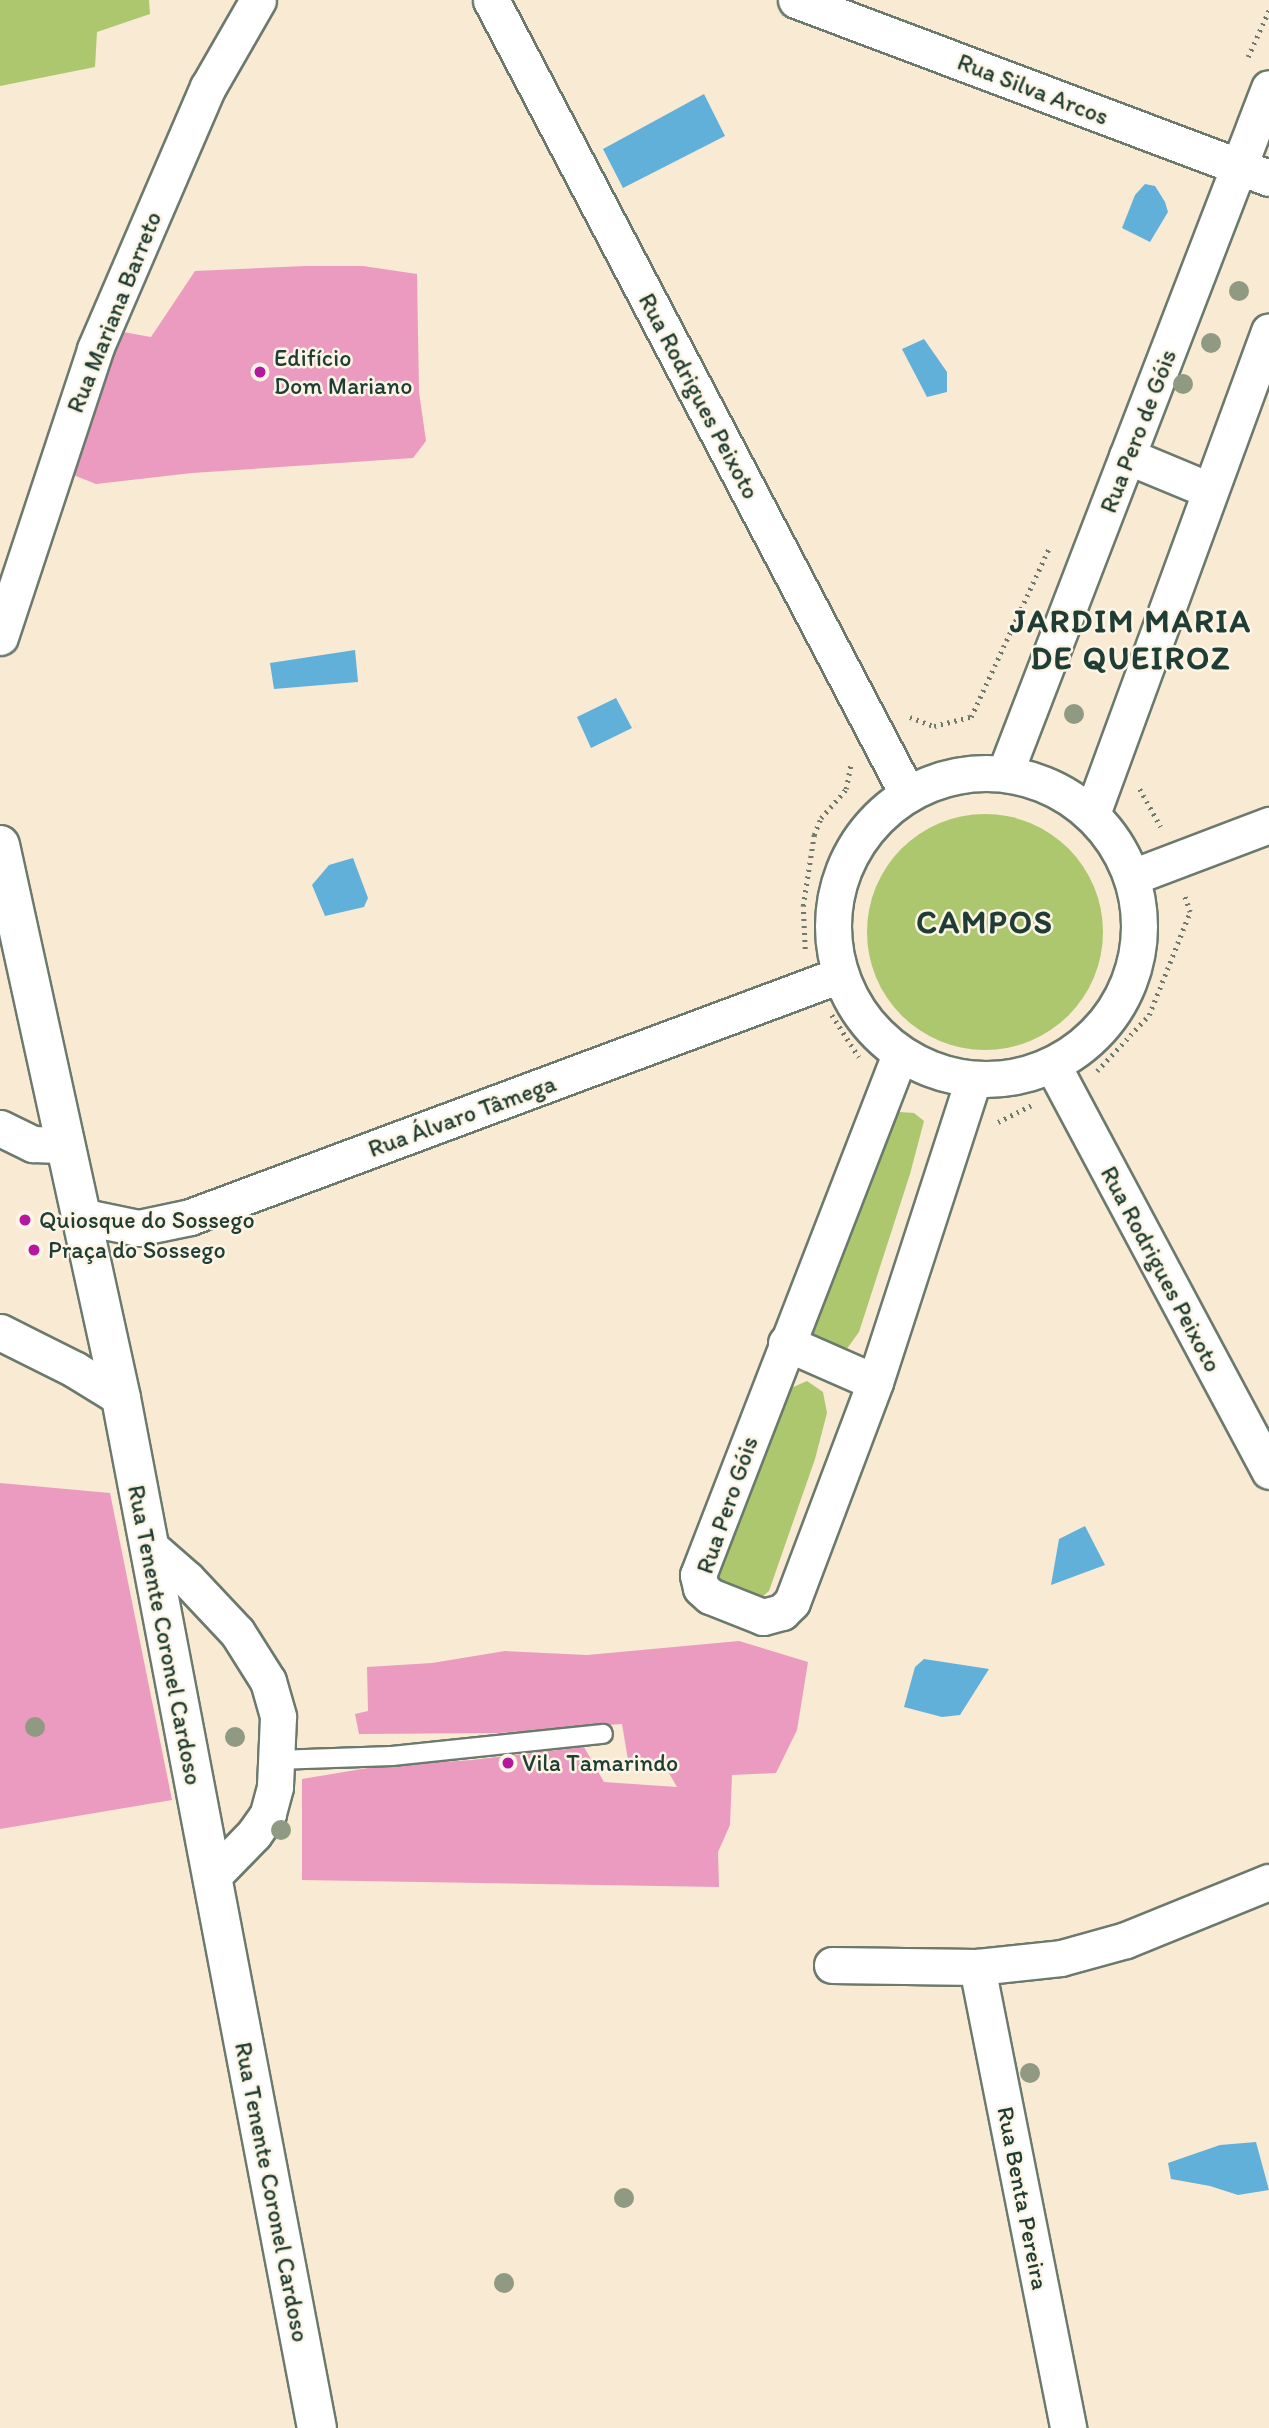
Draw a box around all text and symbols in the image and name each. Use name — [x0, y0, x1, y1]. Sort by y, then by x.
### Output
street label: Rua Silva Arcos — [954, 47, 1112, 131]
street label: Rua Mariana Barreto — [60, 207, 168, 417]
street label: Rua Rodrigues Peixoto — [632, 288, 766, 504]
place label: Edifício Dom Mariano — [274, 344, 412, 400]
street label: Rua Pero de Góis — [1094, 345, 1182, 517]
marker: Edifício Dom Mariano — [252, 364, 268, 380]
district label: JARDIM MARIA DE QUEIROZ — [1015, 603, 1247, 678]
district label: CAMPOS — [916, 903, 1054, 941]
street label: Rua Álvaro Tâmega — [364, 1069, 560, 1163]
street label: Rua Rodrigues Peixoto — [1094, 1161, 1228, 1377]
place label: Quiosque do Sossego — [39, 1206, 255, 1234]
marker: Quiosque do Sossego — [17, 1212, 33, 1228]
place label: Praça do Sossego — [48, 1236, 226, 1264]
marker: Praça do Sossego — [26, 1242, 42, 1258]
street label: Rua Pero Góis — [690, 1433, 764, 1577]
street label: Rua Tenente Coronel Cardoso — [122, 1484, 208, 1786]
place label: Vila Tamarindo — [522, 1749, 676, 1777]
marker: Vila Tamarindo — [500, 1755, 516, 1771]
street label: Rua Tenente Coronel Cardoso — [229, 2041, 315, 2343]
street label: Rua Benta Pereira — [991, 2105, 1055, 2291]

